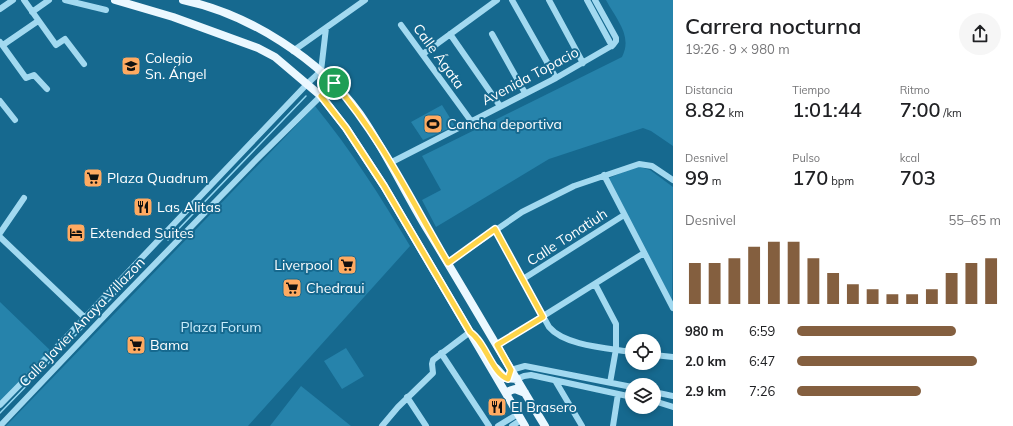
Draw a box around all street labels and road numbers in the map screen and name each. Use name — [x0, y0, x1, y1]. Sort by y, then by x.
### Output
street label: Calle Ágata — [409, 20, 469, 92]
street label: Avenida Topacio — [478, 43, 582, 109]
street label: Calle Tonatiuh — [523, 204, 611, 270]
street label: Calle Javier Anaya Villazon — [15, 253, 149, 391]

